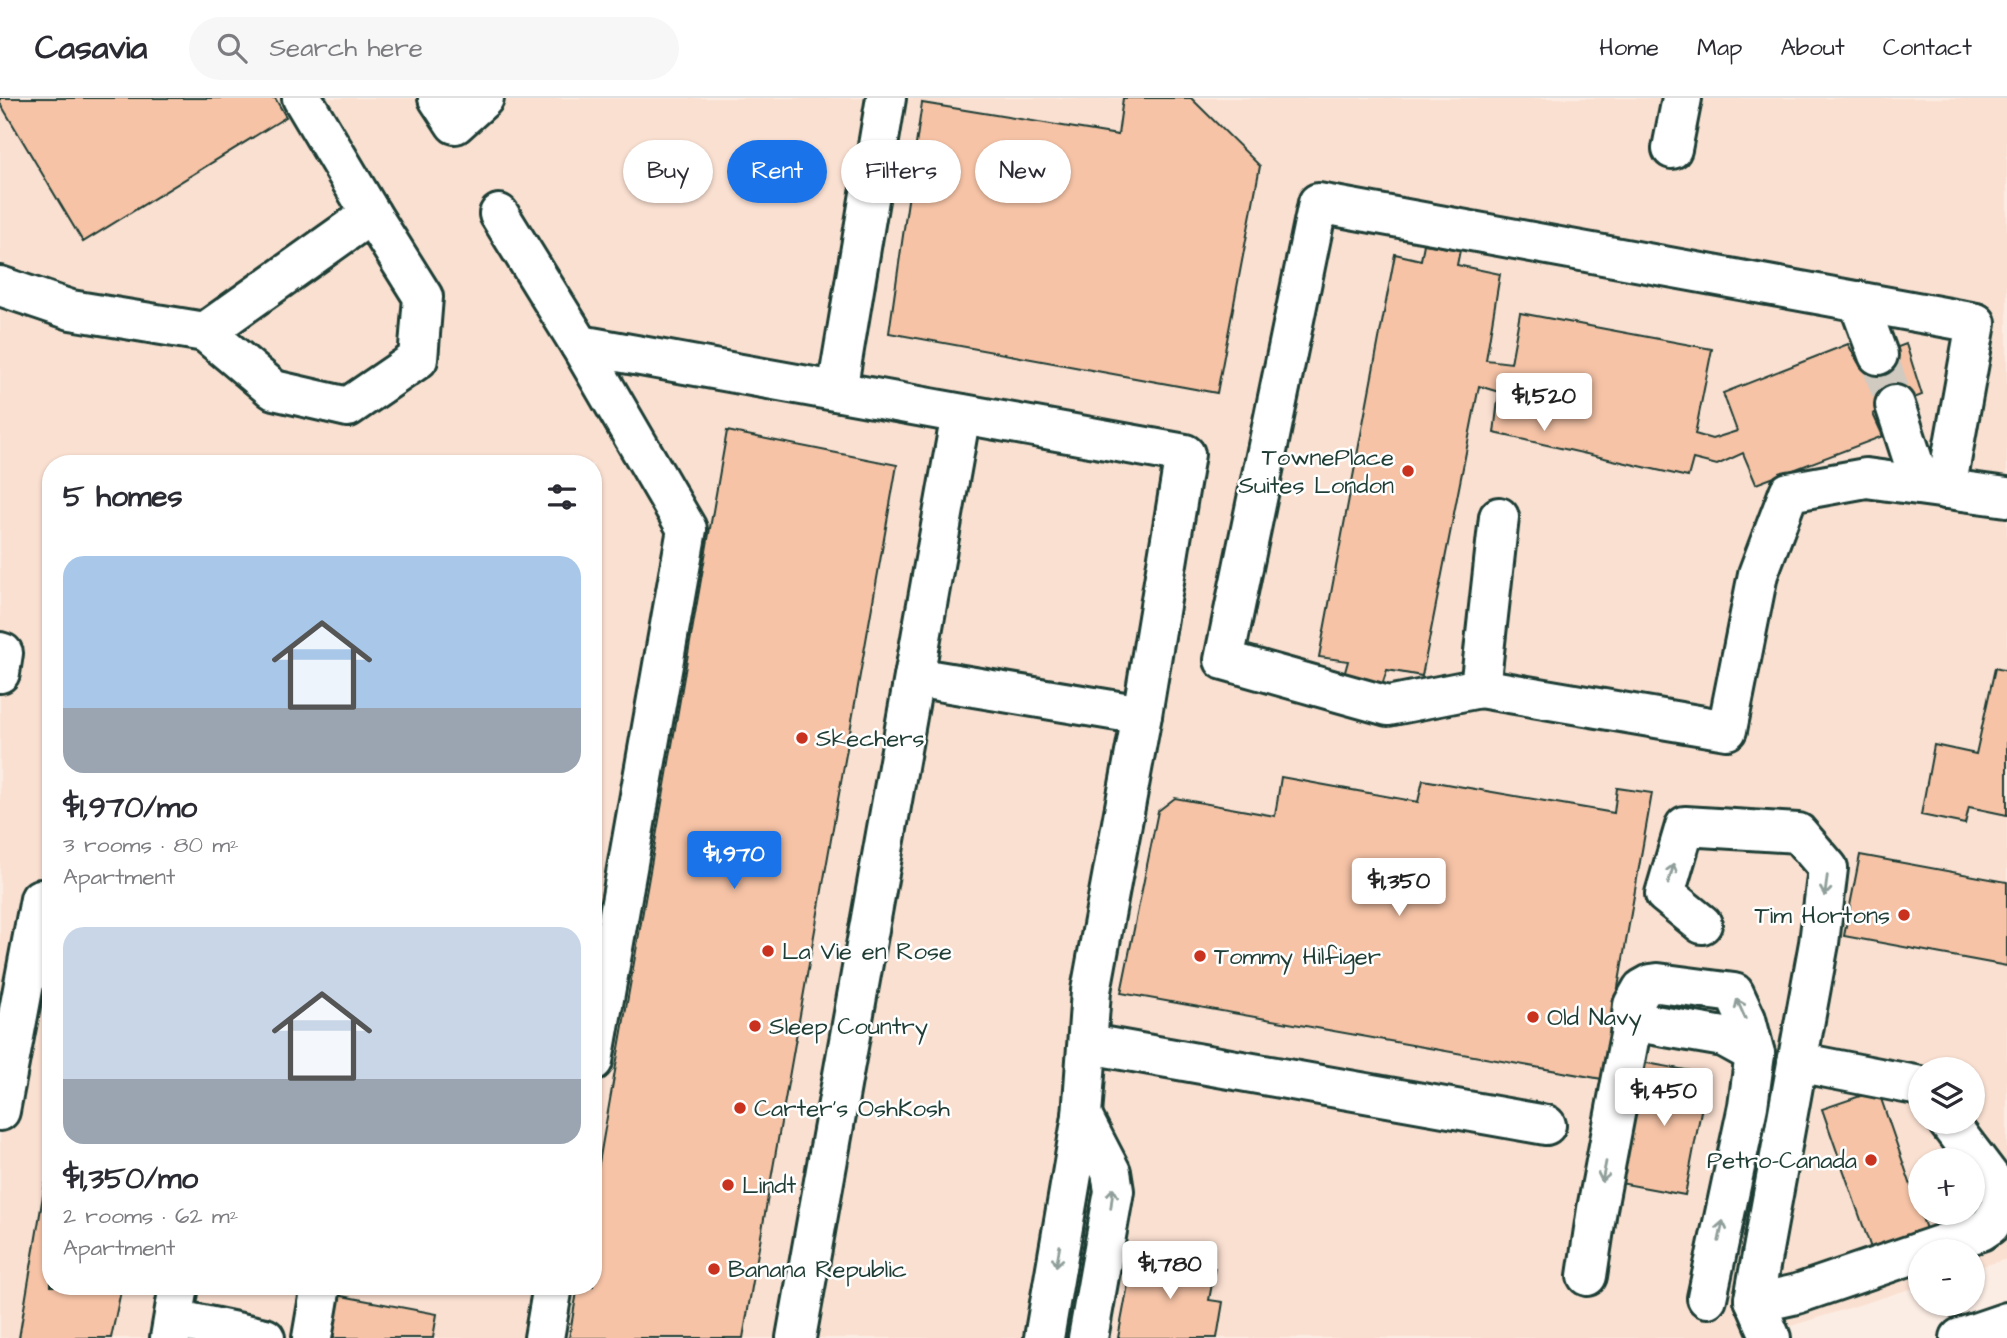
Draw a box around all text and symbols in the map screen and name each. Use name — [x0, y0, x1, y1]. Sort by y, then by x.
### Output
search box — [189, 17, 679, 80]
text: Casavia — [35, 25, 147, 71]
icon: search — [213, 29, 251, 67]
text: Search here — [269, 30, 423, 66]
text: Home — [1599, 31, 1659, 65]
text: Map — [1697, 31, 1742, 65]
text: About — [1780, 31, 1845, 65]
text: Contact — [1883, 31, 1972, 65]
chip: Buy — [623, 140, 713, 203]
chip: Rent — [727, 140, 827, 203]
chip: Filters — [841, 140, 961, 203]
chip: New — [975, 140, 1071, 203]
pin: $1,520 — [1487, 374, 1601, 433]
text: $1,520 — [1512, 380, 1576, 412]
place label: TownePlace Suites London — [1238, 441, 1394, 503]
marker: TownePlace Suites London — [1400, 463, 1416, 479]
text: 5 homes — [63, 476, 183, 518]
icon: filters — [543, 478, 581, 516]
icon: home — [259, 602, 385, 728]
place label: Skechers — [816, 722, 925, 756]
marker: Skechers — [794, 730, 810, 746]
text: $1,970/mo — [63, 787, 197, 829]
text: 3 rooms · 80 m² — [63, 829, 239, 861]
pin: $1,970 — [677, 832, 791, 891]
text: $1,970 — [703, 838, 765, 870]
pin: $1,350 — [1342, 858, 1456, 918]
text: Apartment — [63, 861, 175, 893]
one-way arrow — [1665, 864, 1678, 886]
text: $1,350 — [1368, 865, 1430, 897]
one-way arrow — [1820, 874, 1833, 897]
place label: Tim Hortons — [1755, 899, 1890, 933]
marker: Tim Hortons — [1896, 907, 1912, 923]
place label: La Vie en Rose — [782, 935, 952, 969]
place label: Tommy Hilfiger — [1214, 940, 1381, 975]
marker: La Vie en Rose — [760, 943, 776, 959]
marker: Tommy Hilfiger — [1192, 948, 1208, 964]
icon: home — [259, 973, 385, 1099]
one-way arrow — [1734, 999, 1747, 1021]
place label: Old Navy — [1547, 1001, 1642, 1036]
marker: Old Navy — [1525, 1009, 1541, 1025]
place label: Sleep Country — [769, 1010, 928, 1045]
marker: Sleep Country — [747, 1018, 763, 1034]
map controls — [1908, 1057, 1985, 1316]
button: layers — [1908, 1057, 1985, 1134]
pin: $1,450 — [1607, 1068, 1721, 1128]
text: $1,450 — [1631, 1075, 1697, 1107]
place label: Carter's OshKosh — [754, 1092, 950, 1126]
marker: Carter's OshKosh — [732, 1100, 748, 1116]
place label: Petro-Canada — [1707, 1144, 1857, 1178]
button: + — [1908, 1148, 1985, 1225]
marker: Petro-Canada — [1863, 1152, 1879, 1168]
text: $1,350/mo — [63, 1158, 198, 1200]
one-way arrow — [1597, 1160, 1610, 1183]
place label: Lindt — [742, 1169, 797, 1203]
marker: Lindt — [720, 1177, 736, 1193]
one-way arrow — [1106, 1188, 1119, 1210]
text: 2 rooms · 62 m² — [63, 1200, 238, 1232]
one-way arrow — [1716, 1221, 1729, 1243]
text: Apartment — [63, 1232, 175, 1264]
button: − — [1908, 1239, 1985, 1316]
pin: $1,780 — [1113, 1242, 1227, 1301]
one-way arrow — [1051, 1244, 1064, 1267]
text: $1,780 — [1138, 1248, 1202, 1280]
place label: Banana Republic — [728, 1253, 907, 1287]
marker: Banana Republic — [706, 1261, 722, 1277]

